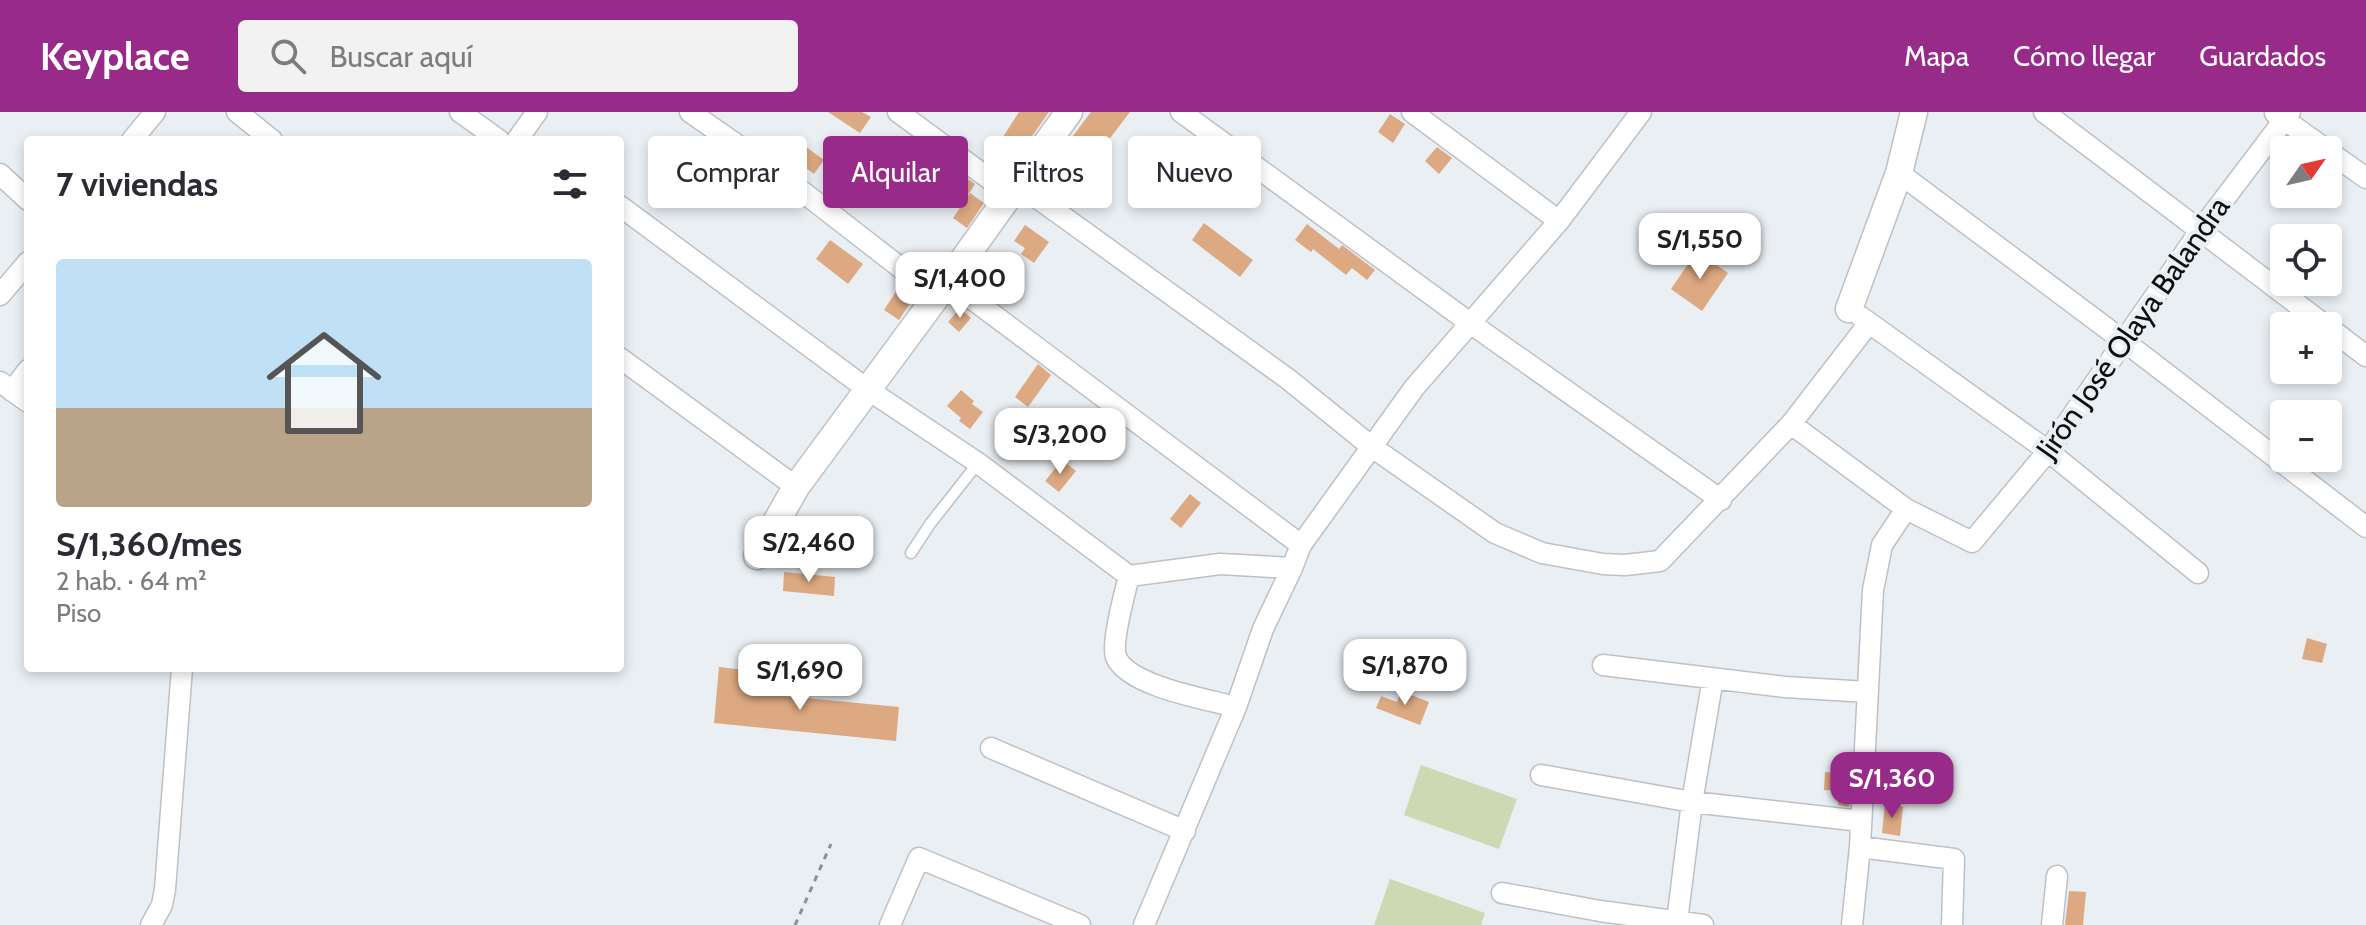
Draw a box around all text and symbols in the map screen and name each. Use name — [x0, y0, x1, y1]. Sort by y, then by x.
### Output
search box — [238, 20, 798, 92]
text: Keyplace — [40, 33, 190, 80]
icon: search — [266, 34, 310, 78]
text: Buscar aquí — [330, 38, 473, 75]
text: Mapa — [1904, 39, 1969, 73]
text: Cómo llegar — [2013, 39, 2155, 73]
text: Guardados — [2199, 39, 2326, 73]
chip: Comprar — [648, 136, 807, 208]
chip: Alquilar — [823, 136, 968, 208]
chip: Filtros — [984, 136, 1112, 208]
chip: Nuevo — [1128, 136, 1261, 208]
north arrow — [2270, 136, 2342, 208]
map controls — [2270, 136, 2342, 472]
icon: filters — [548, 162, 592, 206]
text: 7 viviendas — [56, 163, 218, 205]
street label: Jirón José Olaya Balandra — [2027, 189, 2238, 467]
pin: S/1,550 — [1626, 213, 1774, 281]
text: S/1,550 — [1657, 223, 1743, 255]
button: locate — [2270, 224, 2342, 296]
pin: S/1,400 — [886, 252, 1034, 320]
text: S/1,400 — [914, 262, 1006, 294]
icon: home — [252, 311, 396, 455]
button: + — [2270, 312, 2342, 384]
button: − — [2270, 400, 2342, 472]
pin: S/3,200 — [986, 408, 1134, 476]
text: S/3,200 — [1013, 418, 1107, 450]
pin: S/2,460 — [735, 516, 883, 584]
text: S/1,360/mes — [56, 523, 242, 565]
text: S/2,460 — [762, 526, 856, 558]
text: 2 hab. · 64 m² — [56, 565, 207, 597]
text: Piso — [56, 597, 101, 629]
pin: S/1,870 — [1331, 639, 1479, 707]
pin: S/1,690 — [726, 644, 874, 712]
text: S/1,870 — [1361, 649, 1449, 681]
text: S/1,690 — [756, 654, 844, 686]
pin: S/1,360 — [1818, 752, 1966, 820]
text: S/1,360 — [1848, 762, 1936, 794]

